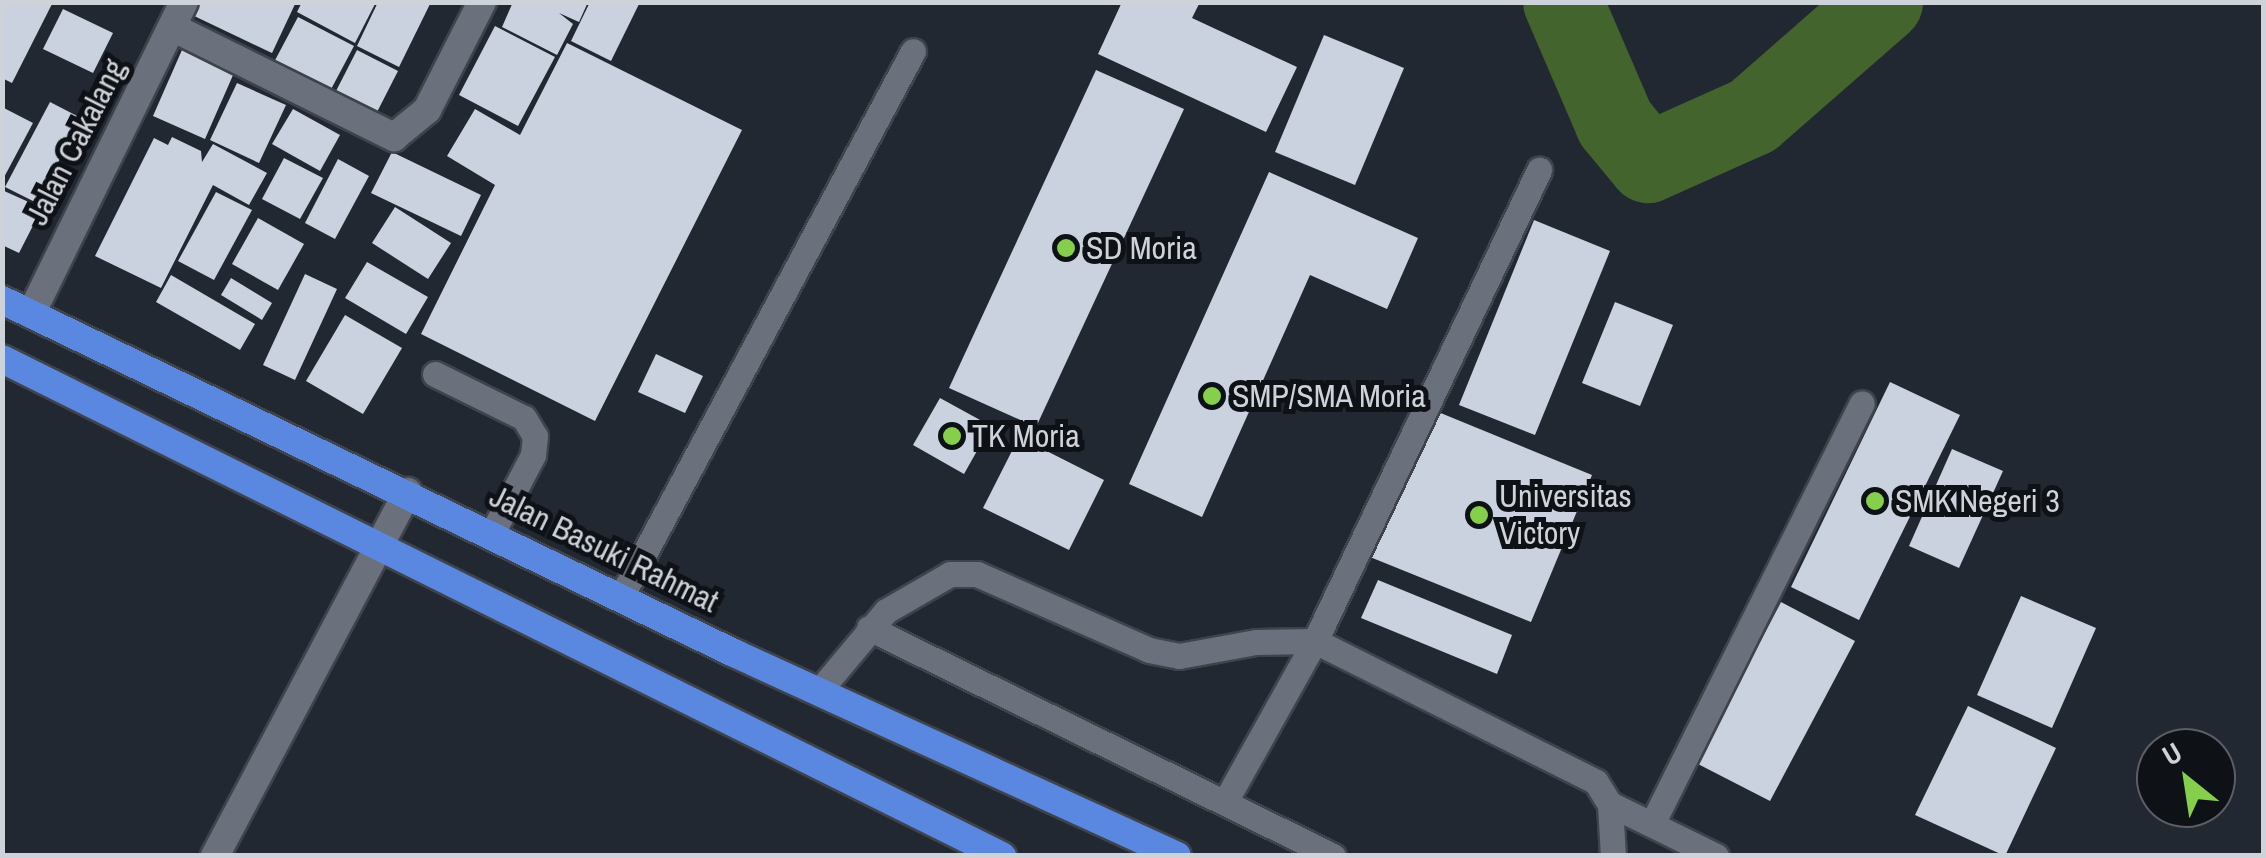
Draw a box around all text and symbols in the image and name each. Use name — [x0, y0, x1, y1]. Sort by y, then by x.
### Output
street label: Jalan Cakalang — [18, 53, 134, 231]
place label: SD Moria — [1086, 229, 1197, 267]
marker: SD Moria — [1055, 237, 1077, 259]
place label: SMP/SMA Moria — [1232, 377, 1427, 415]
marker: SMP/SMA Moria — [1201, 385, 1223, 407]
place label: TK Moria — [972, 417, 1080, 455]
marker: TK Moria — [941, 425, 963, 447]
street label: Jalan Basuki Rahmat — [484, 477, 724, 621]
place label: Universitas Victory — [1499, 478, 1632, 553]
place label: SMK Negeri 3 — [1895, 482, 2060, 520]
marker: SMK Negeri 3 — [1864, 490, 1886, 512]
marker: Universitas Victory — [1468, 504, 1490, 526]
north arrow — [2136, 728, 2236, 828]
text: U — [2155, 733, 2189, 774]

